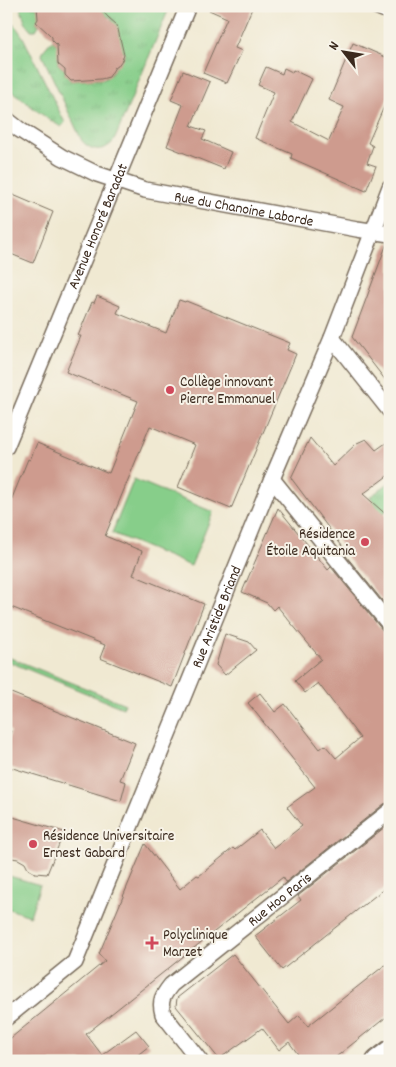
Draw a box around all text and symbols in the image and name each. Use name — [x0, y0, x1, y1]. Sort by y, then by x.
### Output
north arrow — [318, 28, 368, 78]
text: N — [324, 38, 345, 54]
street label: Avenue Honoré Baradat — [63, 160, 135, 293]
street label: Rue du Chanoine Laborde — [172, 187, 315, 234]
place label: Collège innovant Pierre Emmanuel — [180, 372, 276, 411]
marker: Collège innovant Pierre Emmanuel — [164, 384, 176, 396]
place label: Résidence Étoile Aquitania — [266, 524, 356, 563]
marker: Résidence Étoile Aquitania — [359, 536, 371, 548]
street label: Rue Aristide Briand — [187, 563, 248, 672]
place label: Résidence Universitaire Ernest Gabard — [43, 826, 175, 865]
marker: Résidence Universitaire Ernest Gabard — [27, 838, 39, 850]
street label: Rue Hoo Paris — [244, 868, 318, 933]
place label: Polyclinique Marzet — [163, 925, 228, 964]
marker: Polyclinique Marzet — [145, 936, 159, 950]

